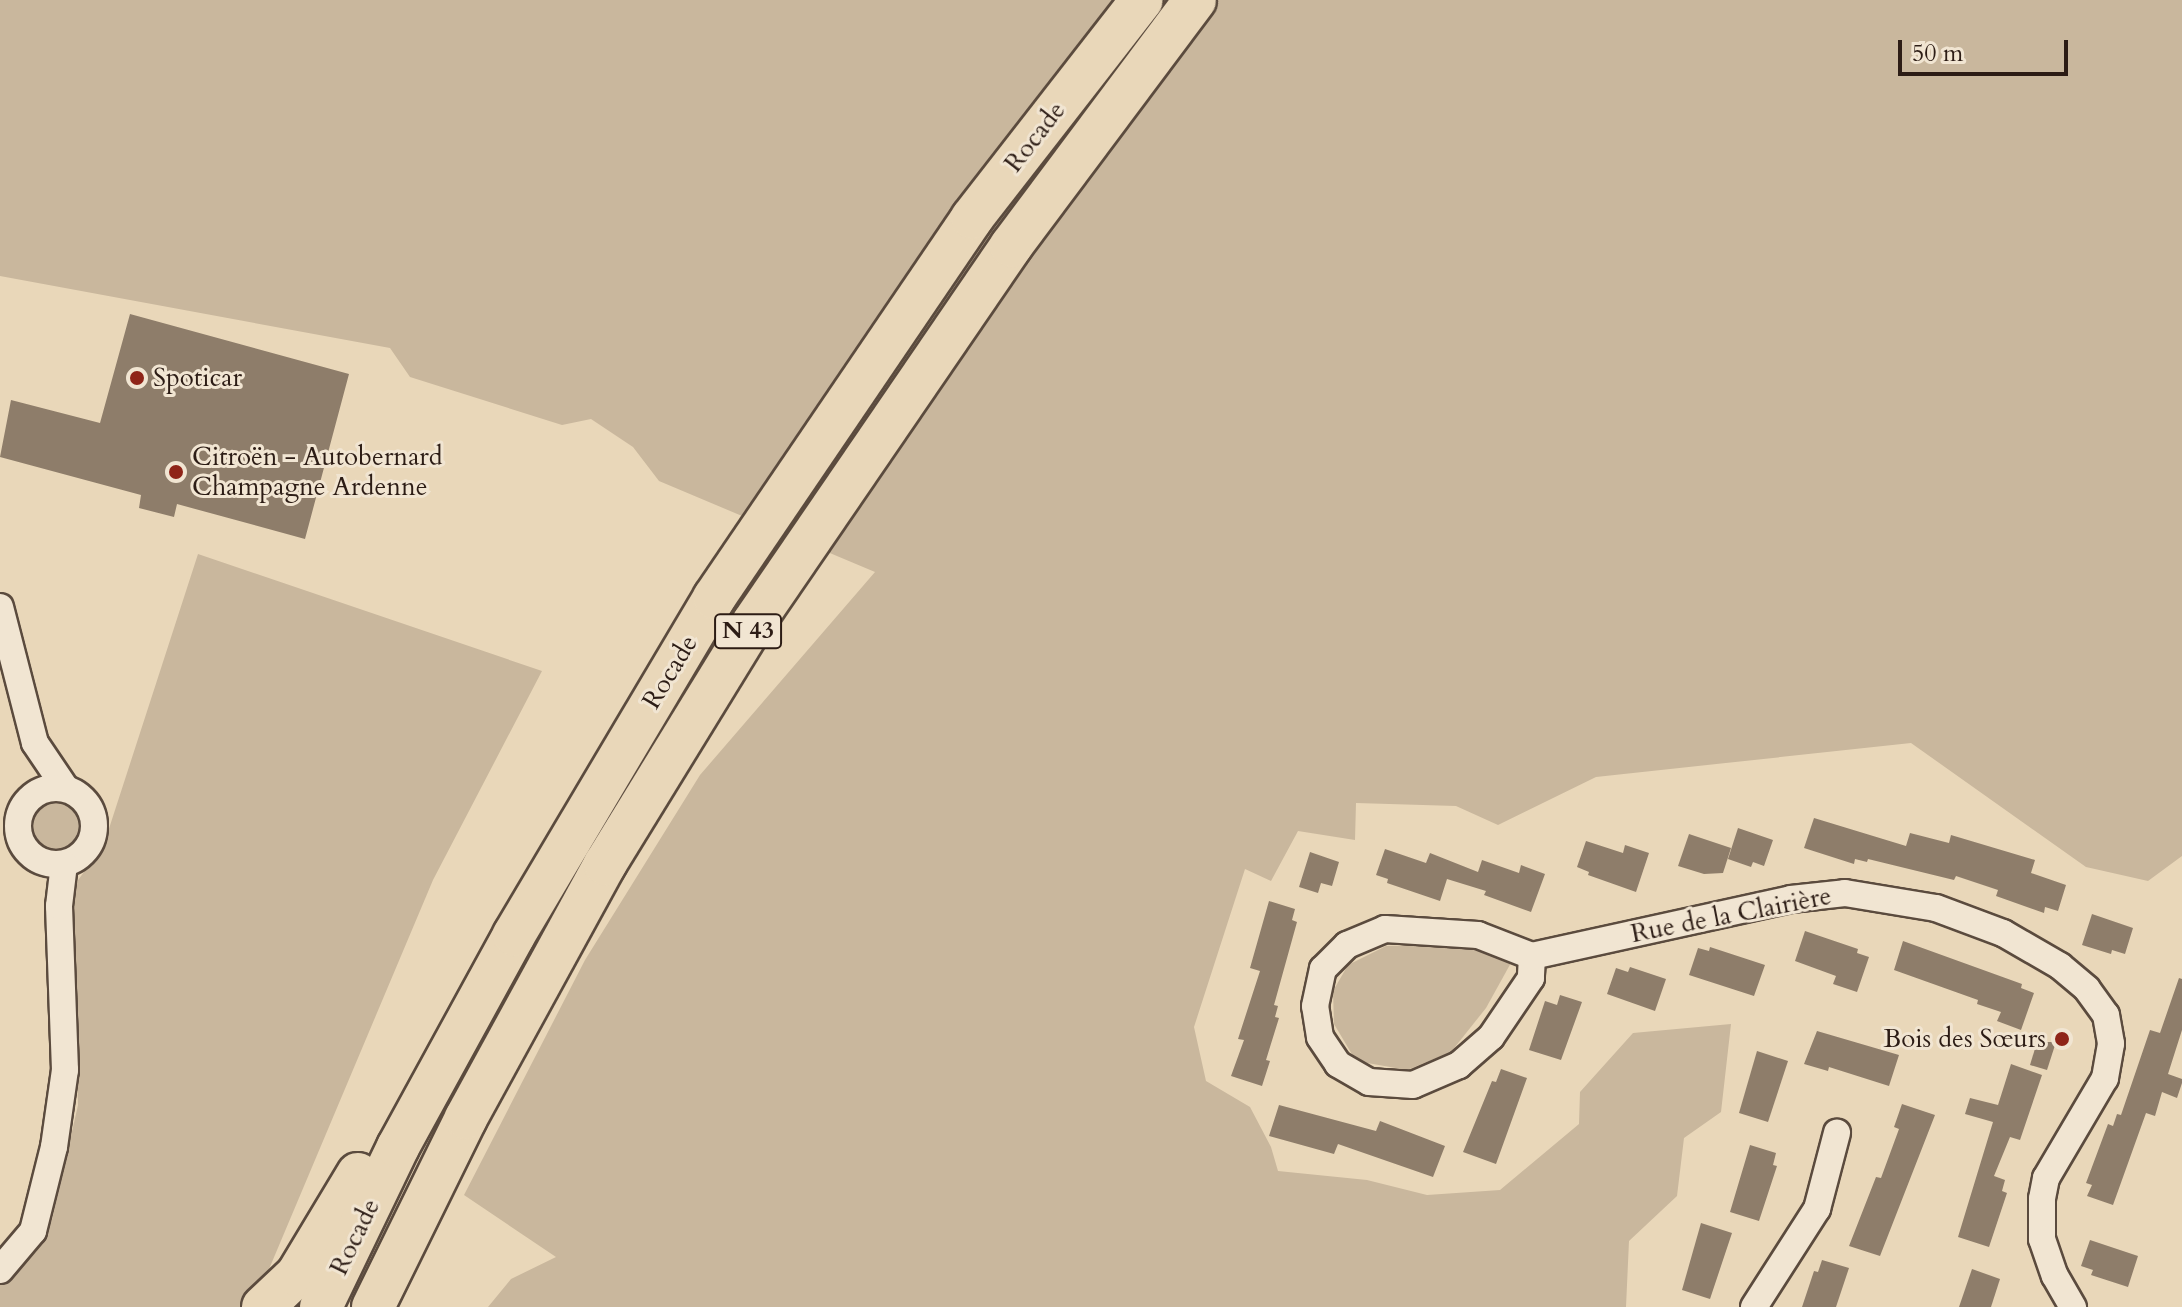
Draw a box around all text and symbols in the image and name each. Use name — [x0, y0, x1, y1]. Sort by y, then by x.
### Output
scale bar — [1902, 24, 2072, 74]
text: 50 m — [1912, 37, 1963, 70]
street label: Rocade — [998, 96, 1072, 178]
place label: Spoticar — [153, 362, 242, 394]
marker: Spoticar — [128, 369, 146, 387]
place label: Citroën - Autobernard Champagne Ardenne — [192, 441, 443, 502]
marker: Citroën - Autobernard Champagne Ardenne — [167, 463, 185, 481]
road number: N 43 — [714, 611, 782, 651]
street label: Rocade — [636, 629, 704, 715]
street label: Rue de la Clairière — [1628, 880, 1834, 950]
place label: Bois des Sœurs — [1884, 1023, 2046, 1055]
marker: Bois des Sœurs — [2053, 1030, 2071, 1048]
street label: Rocade — [323, 1194, 387, 1280]

